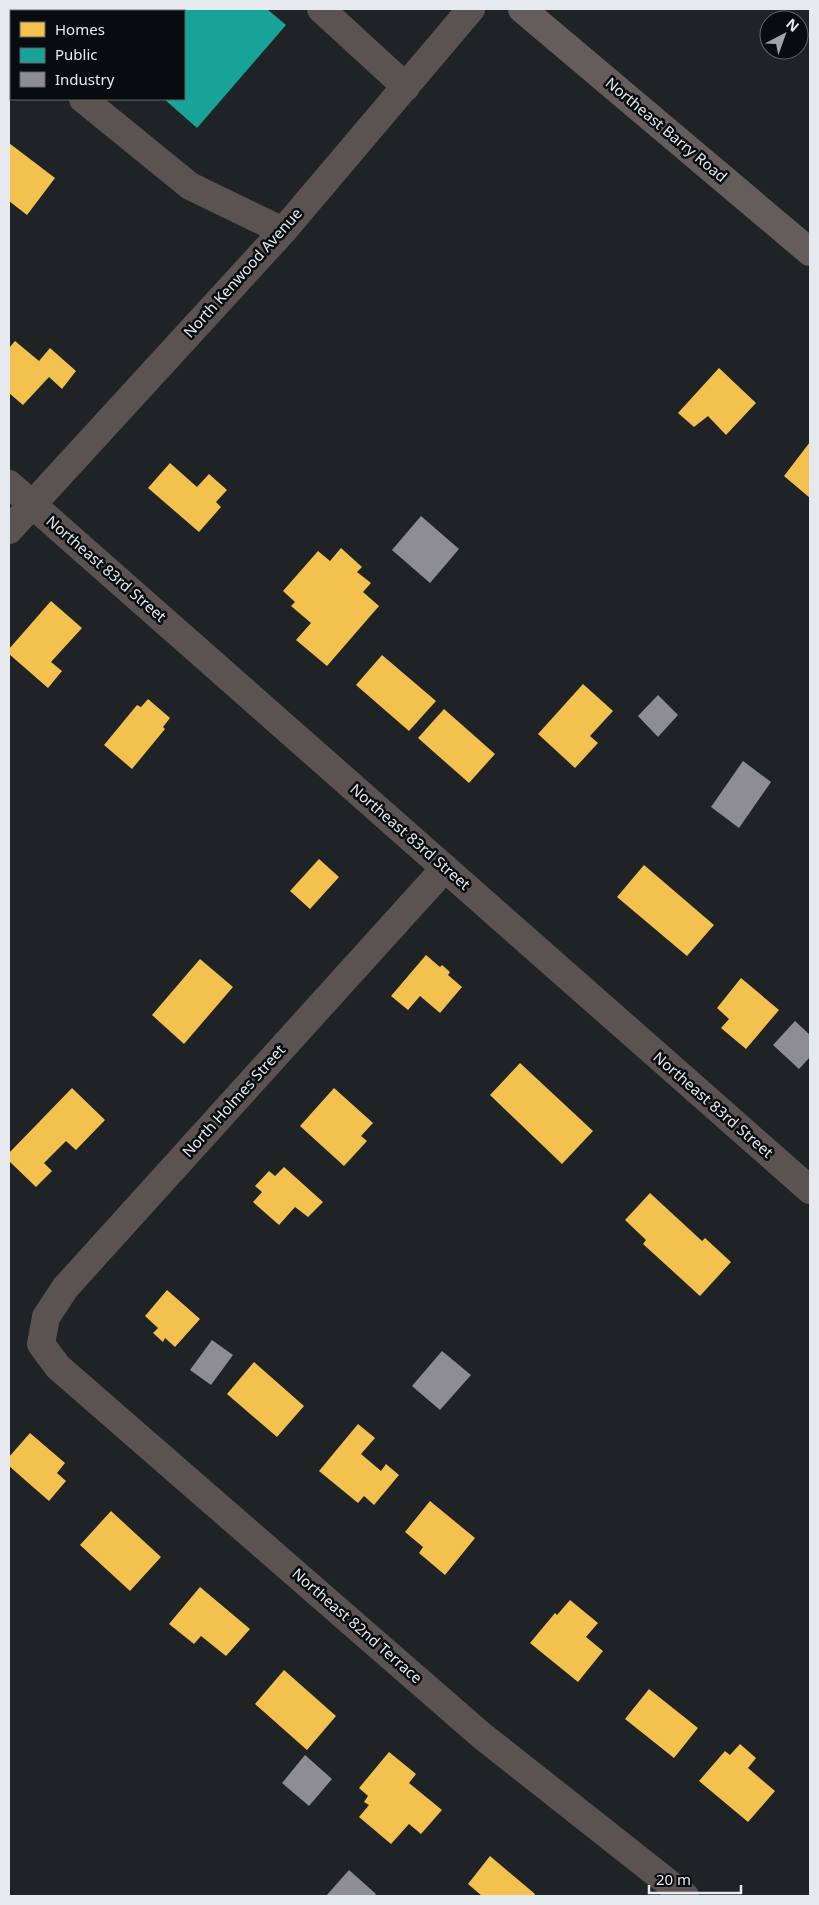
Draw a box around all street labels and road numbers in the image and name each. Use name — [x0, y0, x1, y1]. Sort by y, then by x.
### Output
street label: Northeast Barry Road — [602, 72, 732, 186]
street label: North Kenwood Avenue — [179, 203, 306, 341]
street label: Northeast 83rd Street — [42, 511, 171, 626]
street label: Northeast 83rd Street — [346, 779, 475, 894]
street label: North Holmes Street — [177, 1039, 290, 1161]
street label: Northeast 83rd Street — [649, 1047, 778, 1162]
street label: Northeast 82nd Terrace — [288, 1563, 427, 1687]

